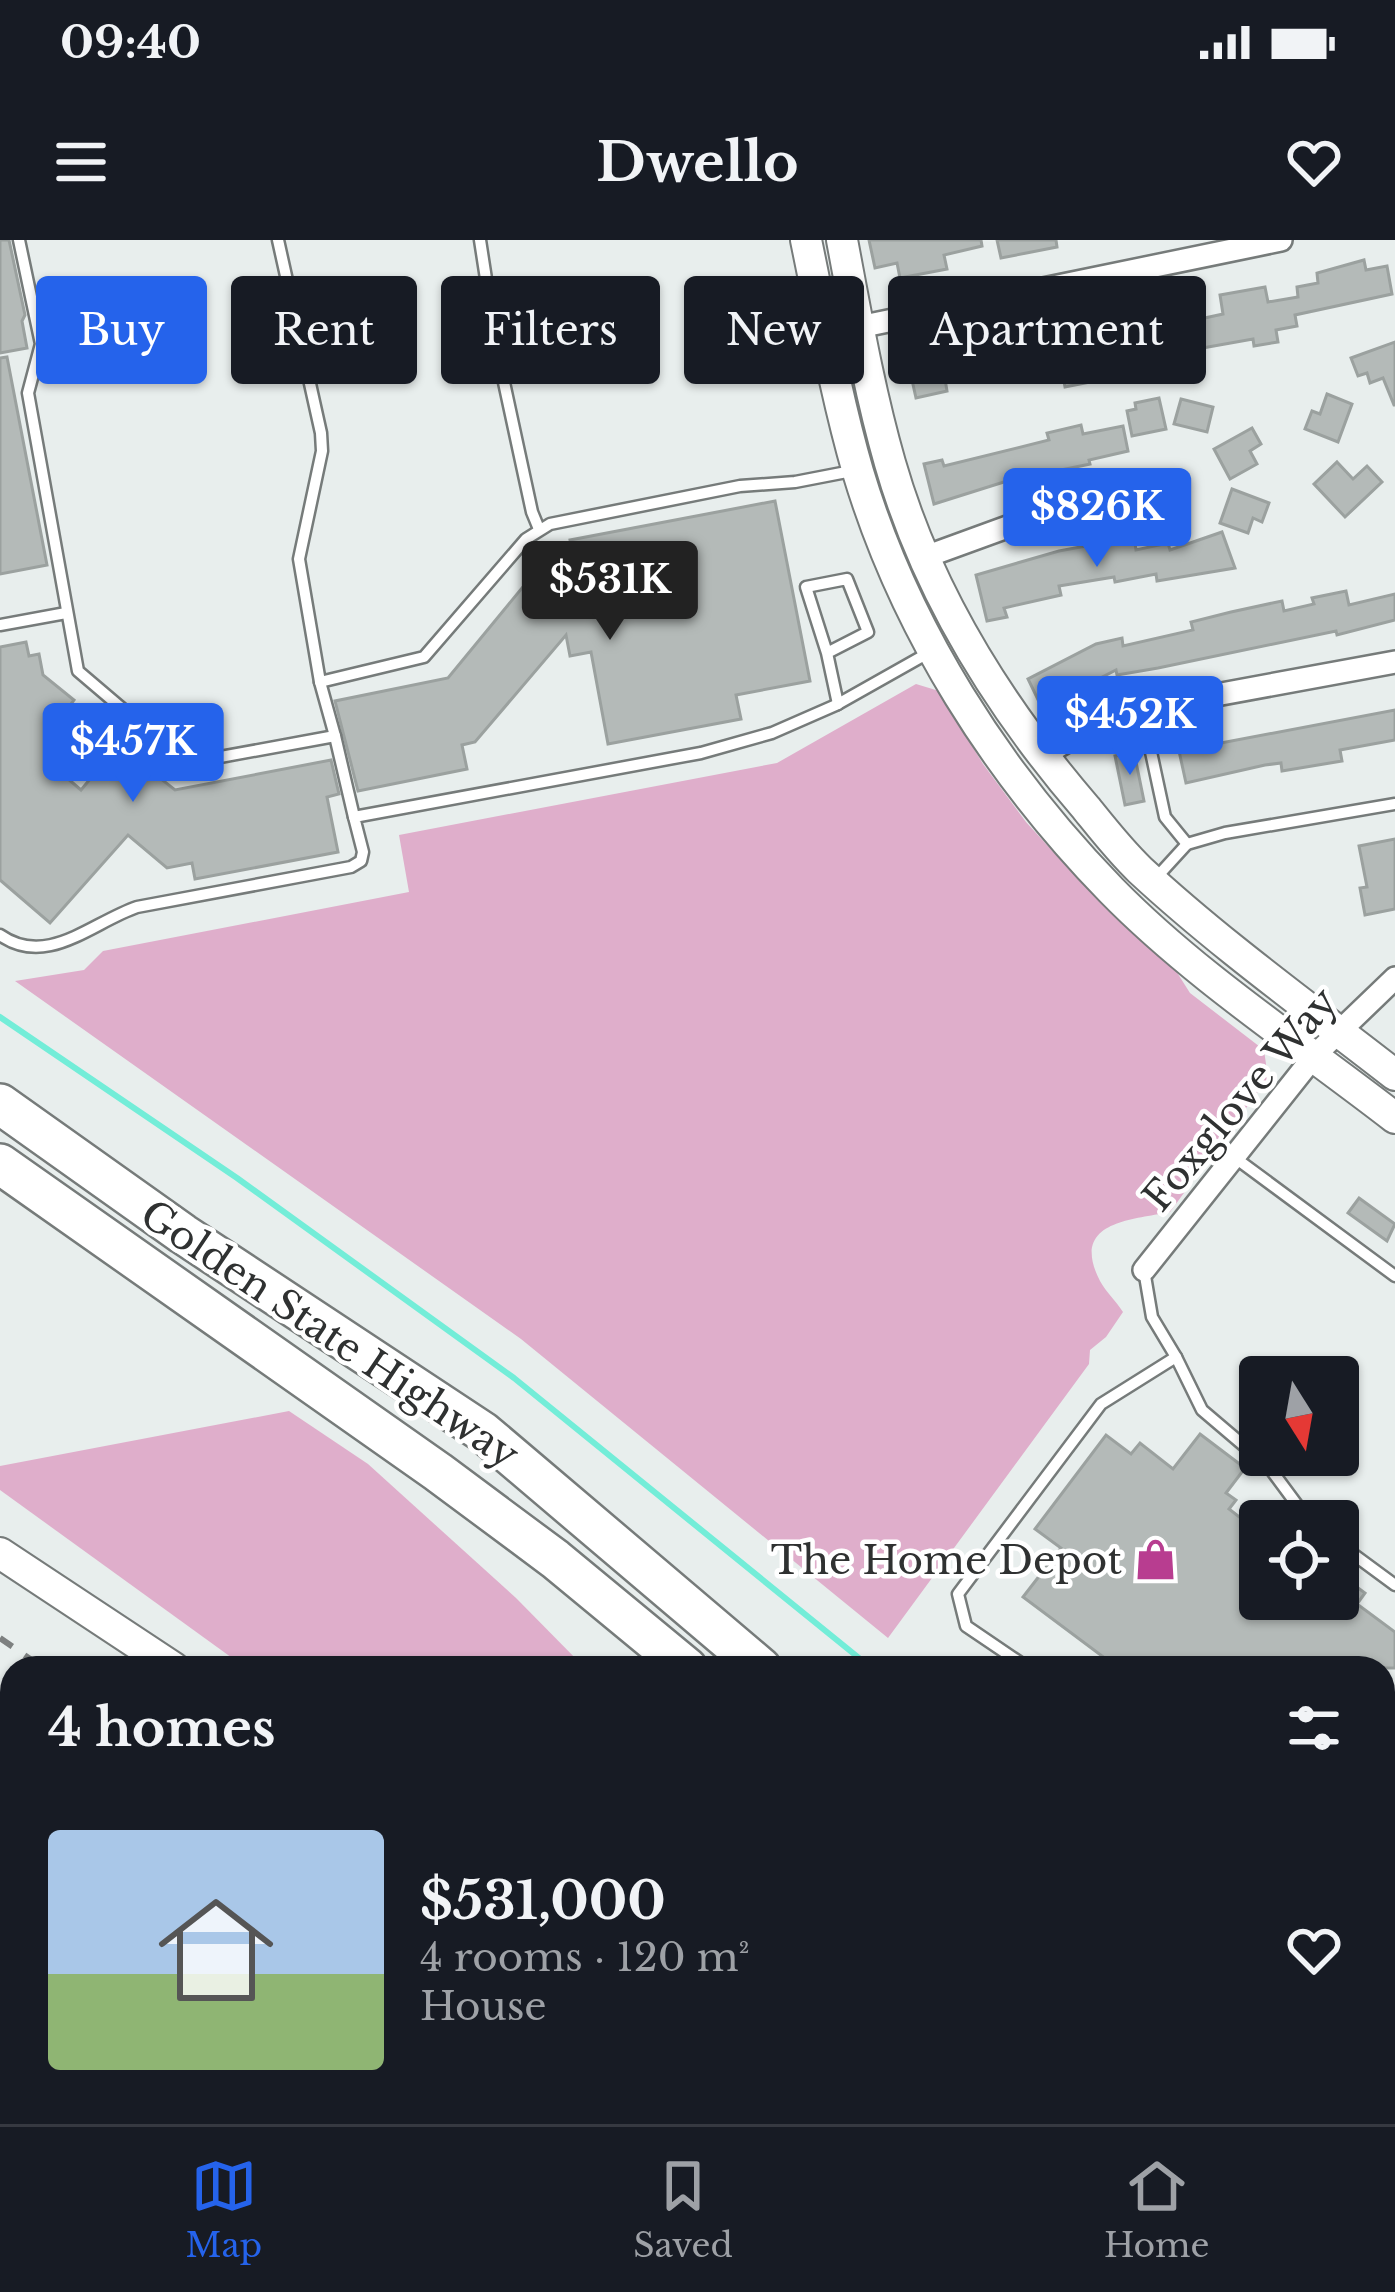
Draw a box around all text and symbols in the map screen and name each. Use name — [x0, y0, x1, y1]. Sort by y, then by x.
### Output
text: 09:40 — [60, 14, 201, 70]
icon: menu — [48, 129, 114, 195]
text: Dwello — [596, 129, 799, 196]
icon: heart — [1281, 129, 1347, 195]
chip: Buy — [36, 276, 207, 384]
chip: Rent — [231, 276, 417, 384]
chip: Filters — [441, 276, 660, 384]
chip: New — [684, 276, 864, 384]
chip: Apartment — [888, 276, 1206, 384]
pin: $826K — [1013, 468, 1181, 570]
text: $826K — [1030, 482, 1164, 531]
pin: $531K — [526, 541, 694, 643]
text: $531K — [549, 555, 671, 604]
pin: $452K — [1046, 676, 1214, 778]
text: $452K — [1064, 690, 1196, 739]
pin: $457K — [49, 703, 217, 805]
text: $457K — [70, 717, 196, 766]
street label: Foxglove Way — [1133, 978, 1348, 1221]
street label: Golden State Highway — [131, 1189, 528, 1479]
north arrow — [1239, 1356, 1359, 1476]
map controls — [1239, 1356, 1359, 1620]
button: locate — [1239, 1500, 1359, 1620]
place label: The Home Depot — [771, 1536, 1122, 1585]
shop icon: The Home Depot — [1133, 1537, 1179, 1583]
icon: filters — [1281, 1695, 1347, 1761]
text: 4 homes — [48, 1697, 276, 1760]
text: $531,000 — [420, 1870, 666, 1933]
icon: home — [144, 1878, 288, 2022]
icon: heart — [1281, 1917, 1347, 1983]
text: 4 rooms · 120 m² — [420, 1933, 750, 1982]
text: House — [420, 1982, 547, 2031]
tab: Map — [186, 2153, 262, 2266]
tab: Saved — [633, 2153, 733, 2266]
tab: Home — [1104, 2153, 1209, 2266]

